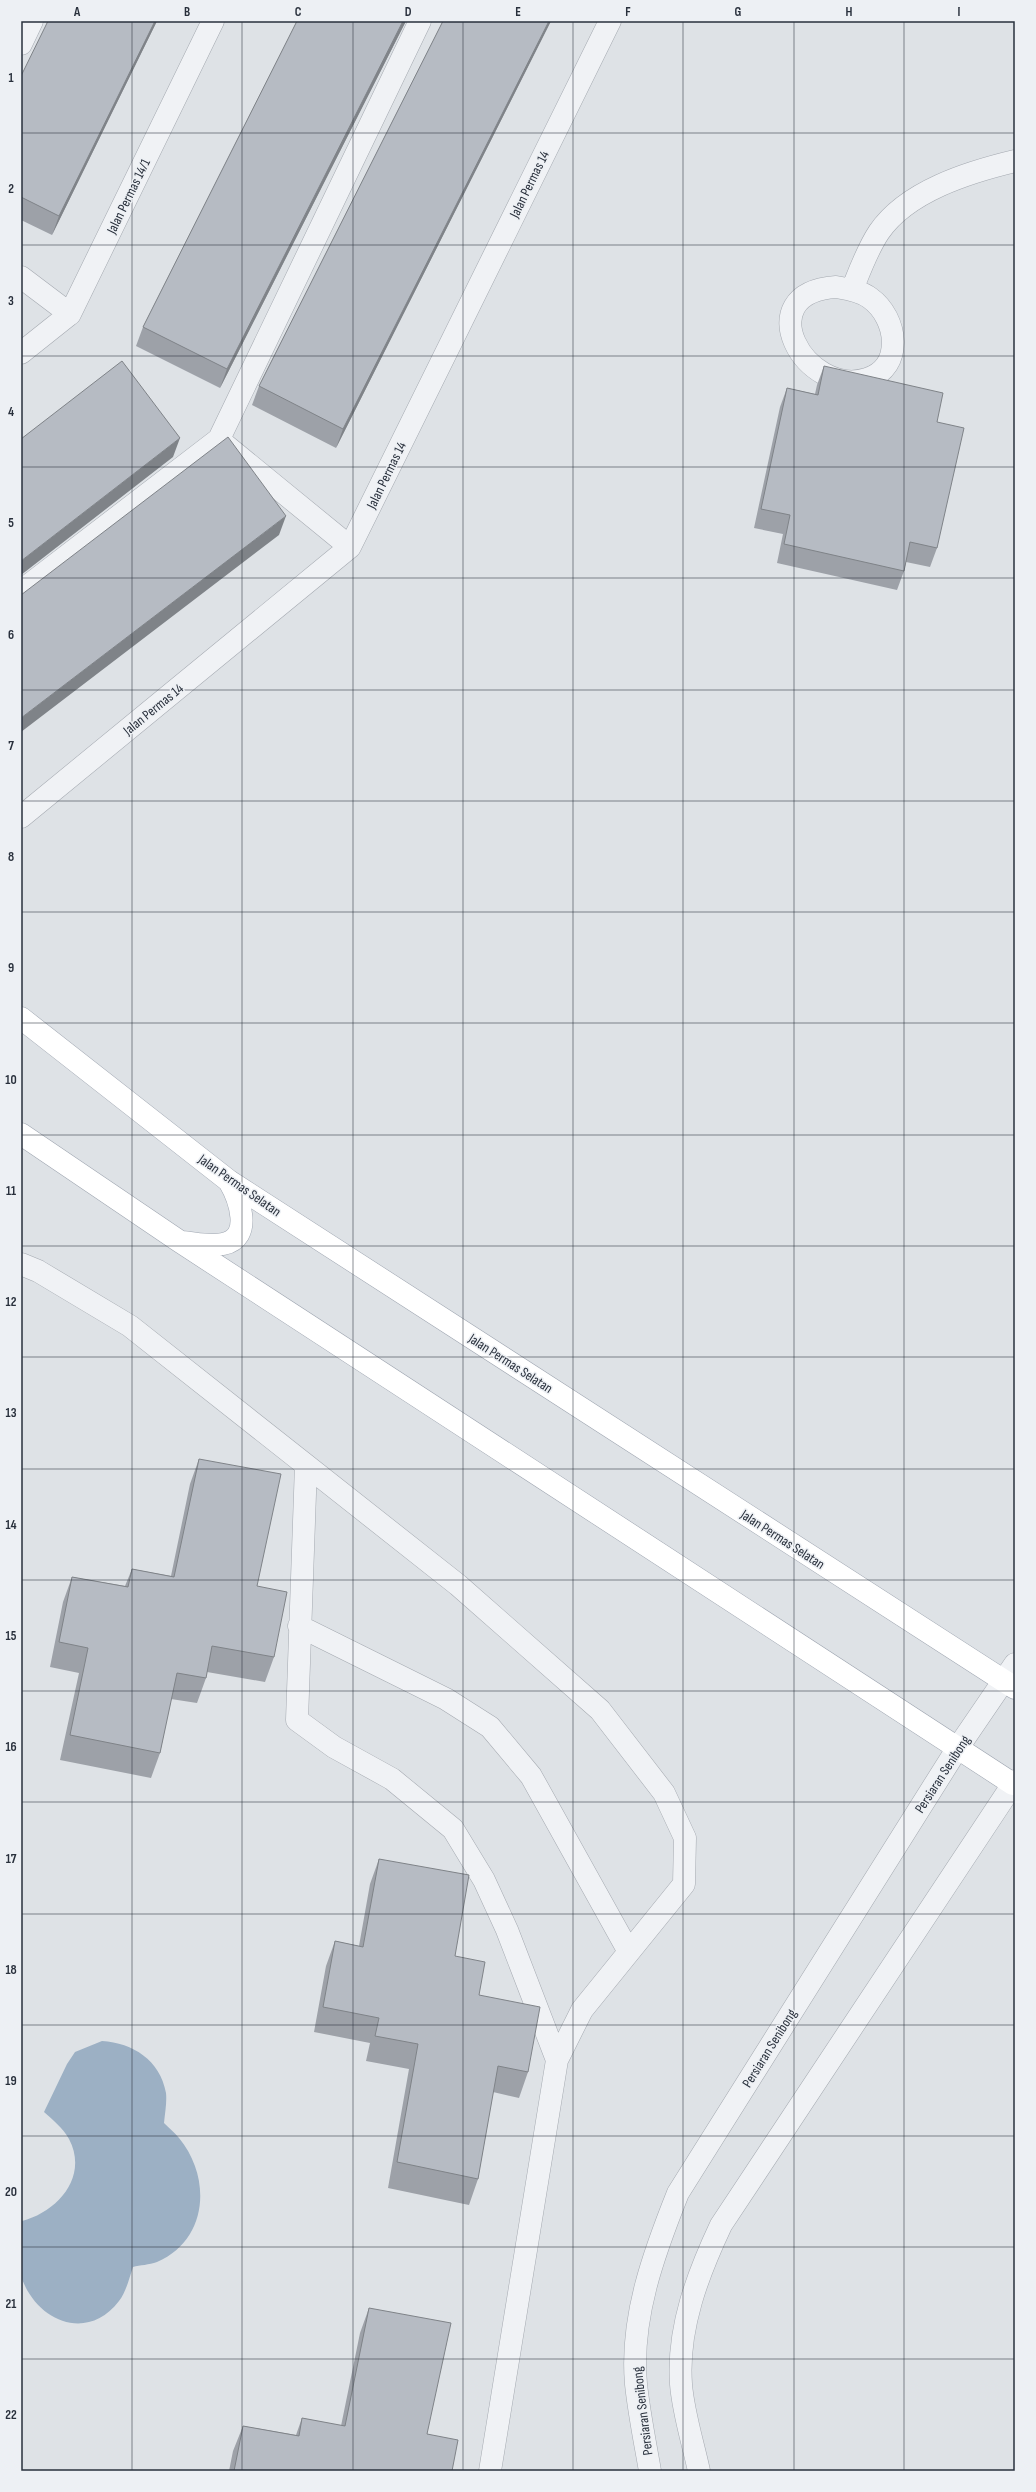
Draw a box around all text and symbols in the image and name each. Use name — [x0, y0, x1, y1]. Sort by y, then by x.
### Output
text: A — [73, 4, 81, 20]
text: B — [184, 4, 190, 20]
text: C — [295, 4, 302, 20]
text: D — [405, 4, 412, 20]
text: E — [515, 4, 521, 20]
text: F — [625, 4, 631, 20]
text: G — [735, 4, 742, 20]
text: H — [846, 4, 853, 20]
text: I — [958, 4, 961, 20]
text: 1 — [8, 70, 14, 86]
street label: Jalan Permas 14 — [505, 148, 553, 221]
street label: Jalan Permas 14/1 — [103, 156, 154, 237]
text: 2 — [8, 181, 14, 197]
text: 3 — [8, 293, 14, 309]
text: 4 — [8, 404, 14, 420]
street label: Jalan Permas 14 — [362, 439, 410, 512]
text: 5 — [8, 515, 14, 531]
text: 6 — [8, 627, 14, 643]
street label: Jalan Permas 14 — [119, 680, 187, 739]
text: 7 — [8, 738, 14, 754]
text: 8 — [8, 849, 14, 865]
text: 9 — [8, 960, 14, 976]
text: 10 — [5, 1072, 17, 1088]
street label: Jalan Permas Selatan — [194, 1150, 284, 1220]
text: 11 — [6, 1183, 16, 1199]
text: 12 — [6, 1294, 17, 1310]
street label: Jalan Permas Selatan — [465, 1329, 556, 1397]
text: 13 — [6, 1405, 17, 1421]
street label: Jalan Permas Selatan — [737, 1505, 828, 1573]
text: 14 — [5, 1517, 17, 1533]
text: 15 — [6, 1628, 17, 1644]
street label: Persiaran Senibong — [911, 1732, 974, 1816]
text: 16 — [5, 1739, 17, 1755]
text: 17 — [6, 1851, 17, 1867]
text: 18 — [5, 1962, 17, 1978]
street label: Persiaran Senibong — [739, 2006, 800, 2091]
text: 19 — [5, 2073, 17, 2089]
text: 20 — [5, 2184, 17, 2200]
text: 21 — [6, 2296, 16, 2312]
street label: Persiaran Senibong — [629, 2365, 656, 2456]
text: 22 — [5, 2407, 17, 2423]

